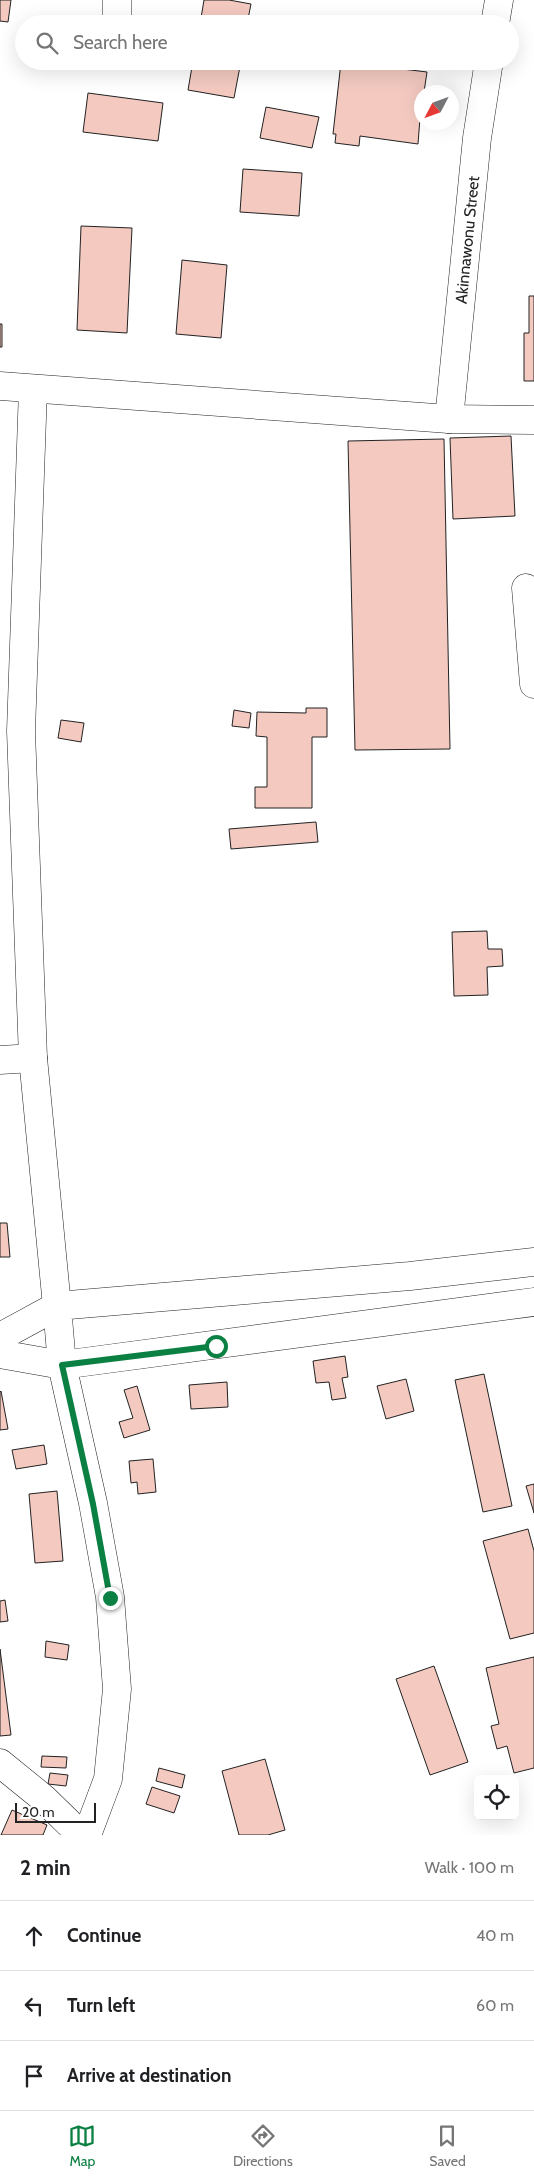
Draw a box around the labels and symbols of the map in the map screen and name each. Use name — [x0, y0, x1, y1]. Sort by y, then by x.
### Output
north arrow — [414, 85, 459, 130]
street label: Akinnawonu Street — [452, 175, 483, 305]
route start — [205, 1335, 228, 1358]
route end — [99, 1587, 122, 1610]
scale bar — [15, 1800, 96, 1823]

